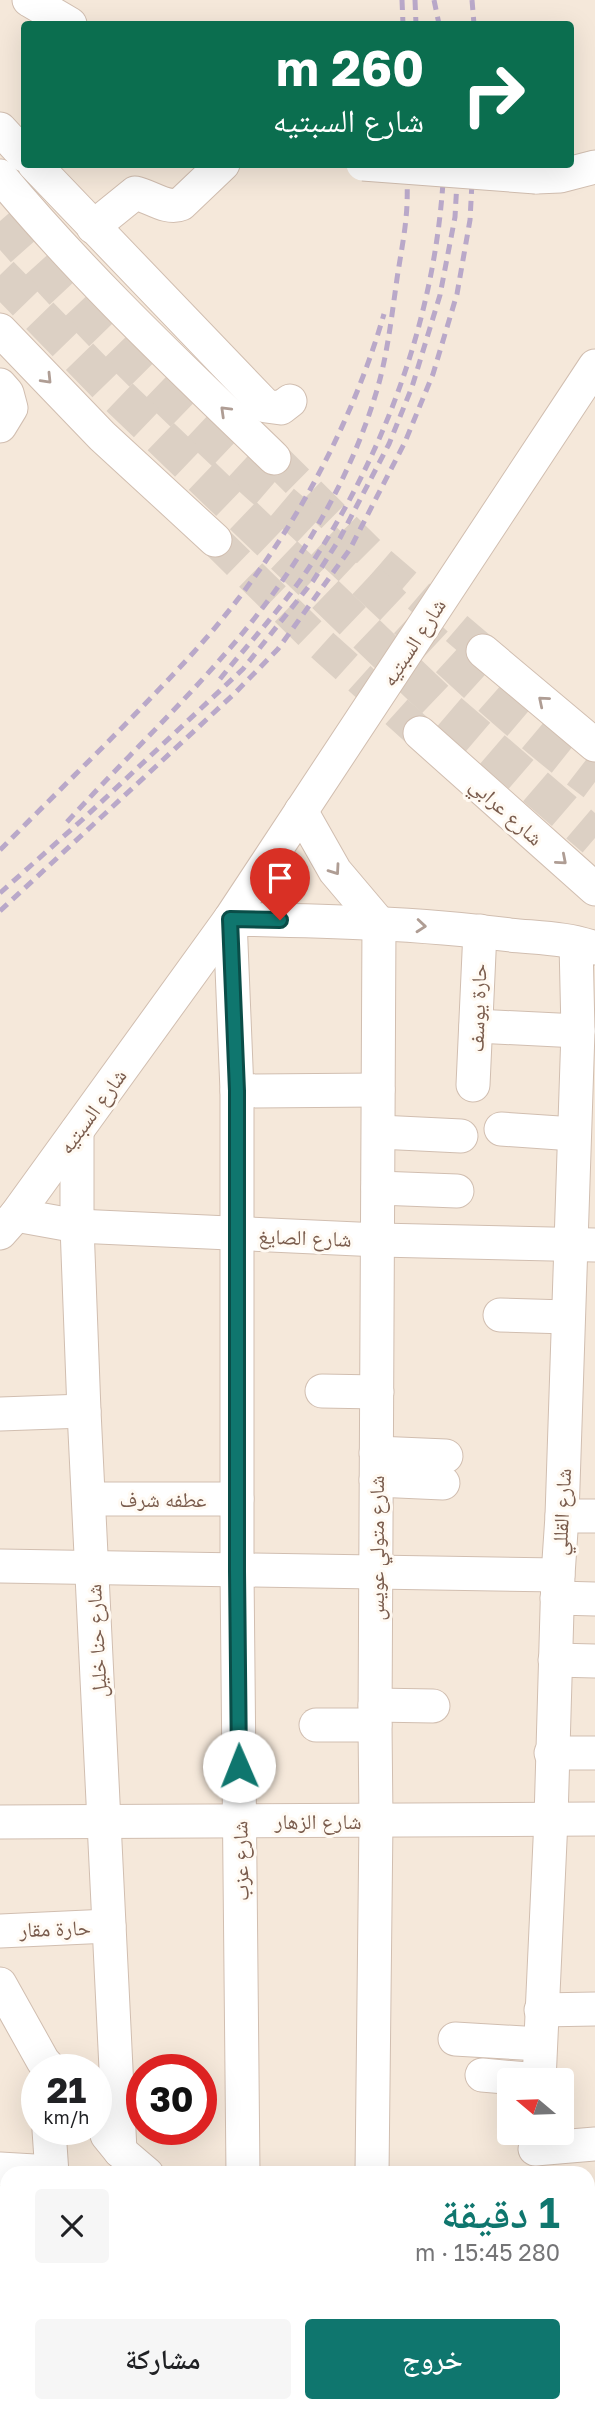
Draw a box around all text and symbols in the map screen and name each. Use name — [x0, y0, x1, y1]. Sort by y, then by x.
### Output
text: 260 m — [276, 38, 424, 97]
icon: right — [448, 49, 539, 140]
text: شارع السبتيه — [273, 101, 424, 139]
one-way arrow — [39, 371, 52, 384]
one-way arrow — [221, 407, 233, 419]
street label: شارع السبتيه — [375, 593, 452, 691]
one-way arrow — [538, 697, 550, 710]
street label: شارع عرابي — [462, 771, 549, 854]
pin — [250, 848, 310, 920]
one-way arrow — [554, 851, 567, 864]
icon: arrive — [261, 859, 299, 897]
one-way arrow — [327, 862, 339, 875]
one-way arrow — [416, 918, 427, 933]
street label: حارة يوسف — [462, 963, 492, 1053]
street label: شارع السبتيه — [52, 1063, 133, 1159]
street label: شارع الصايغ — [258, 1222, 352, 1253]
street label: شارع القللي — [546, 1468, 581, 1557]
street label: شارع متولي عويس — [363, 1475, 393, 1621]
street label: عطفه شرف — [120, 1486, 207, 1512]
street label: شارع حنا خليل — [80, 1583, 113, 1698]
position arrow — [202, 1729, 276, 1803]
street label: شارع الزهار — [273, 1808, 362, 1835]
street label: شارع عزب — [226, 1821, 255, 1901]
street label: حارة مقار — [18, 1914, 91, 1942]
speed limit sign: 30 — [126, 2054, 217, 2145]
north arrow — [497, 2068, 574, 2146]
map controls — [497, 2068, 574, 2145]
text: 21 — [47, 2069, 86, 2111]
text: km/h — [44, 2106, 89, 2128]
text: 1 دقيقة — [441, 2187, 560, 2237]
button: close — [35, 2189, 109, 2263]
text: 280 m · 15:45 — [415, 2238, 560, 2266]
button: مشاركة — [35, 2319, 291, 2399]
button: خروج — [305, 2319, 560, 2399]

